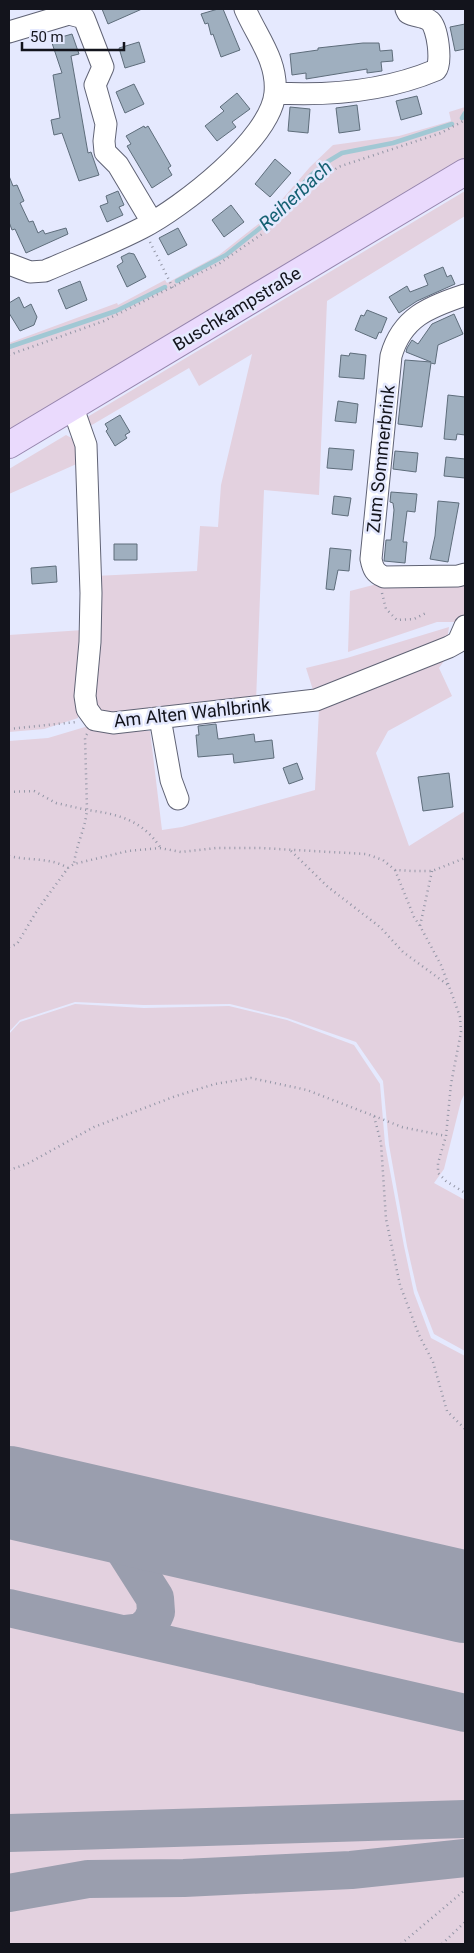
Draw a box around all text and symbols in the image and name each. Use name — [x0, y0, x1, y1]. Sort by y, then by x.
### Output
scale bar — [22, 20, 125, 52]
text: 50 m — [30, 28, 64, 46]
water label: Reiherbach — [254, 156, 337, 235]
street label: Buschkampstraße — [169, 262, 305, 355]
street label: Zum Sommerbrink — [362, 383, 399, 534]
street label: Am Alten Wahlbrink — [113, 694, 272, 731]

